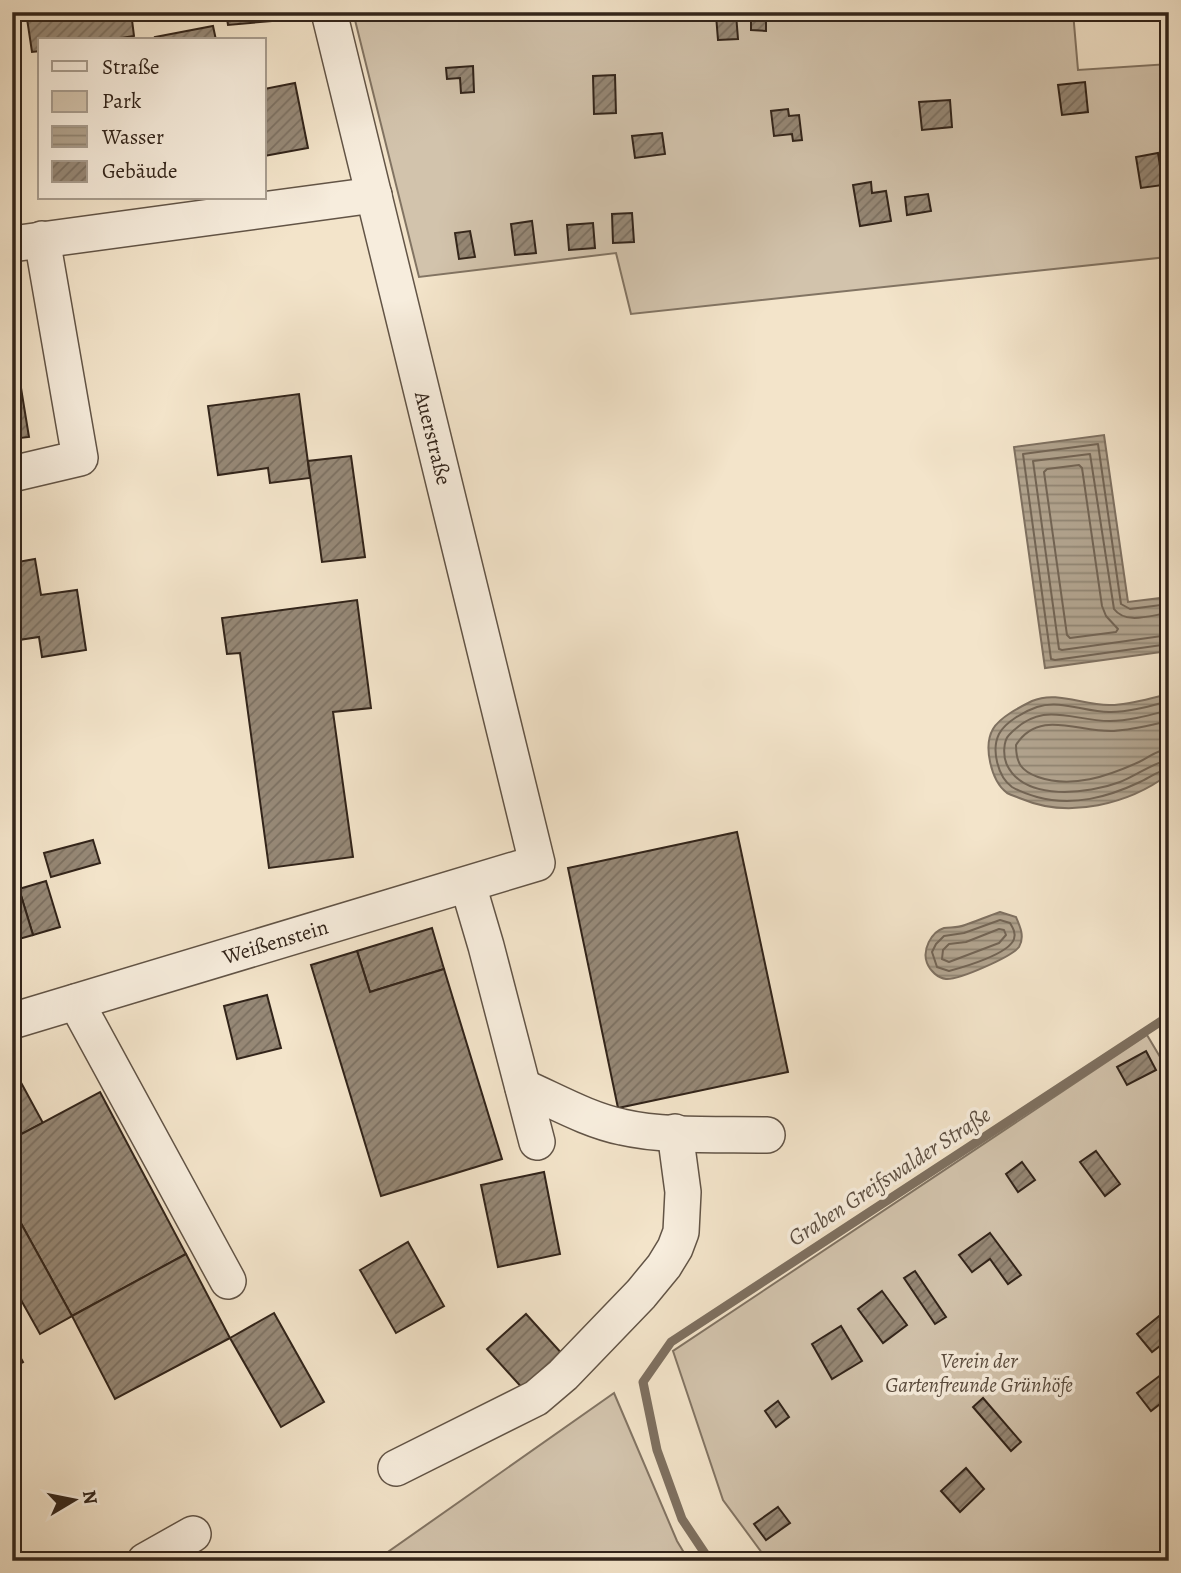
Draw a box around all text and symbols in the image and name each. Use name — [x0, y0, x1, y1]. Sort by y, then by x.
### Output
legend — [38, 38, 266, 200]
text: Straße — [102, 53, 160, 81]
text: Park — [102, 87, 142, 115]
text: Wasser — [101, 123, 164, 151]
text: Gebäude — [102, 157, 178, 185]
street label: Auerstraße — [408, 387, 458, 488]
street label: Weißenstein — [218, 913, 332, 971]
water label: Graben Greifswalder Straße — [782, 1099, 997, 1254]
park label: Verein der Gartenfreunde Grünhöfe — [885, 1347, 1073, 1399]
north arrow — [38, 1464, 108, 1534]
text: N — [76, 1488, 104, 1506]

